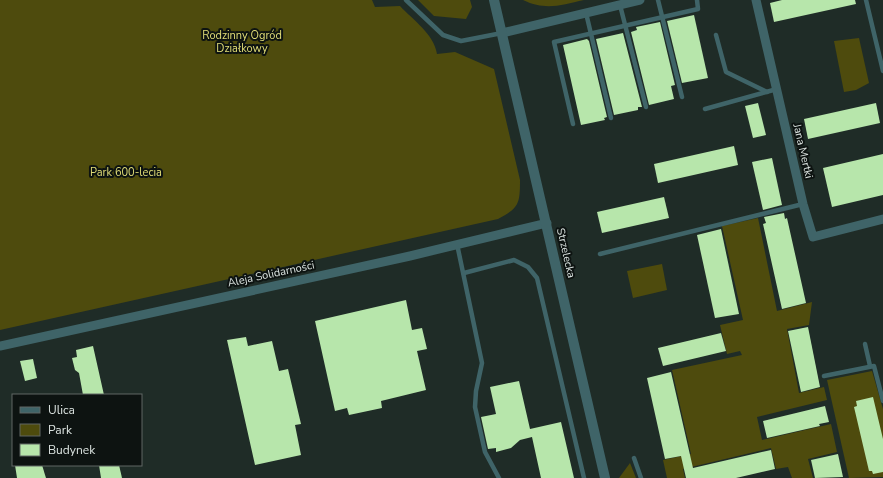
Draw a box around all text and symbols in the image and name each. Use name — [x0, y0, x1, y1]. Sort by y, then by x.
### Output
park label: Rodzinny Ogród Działkowy — [202, 28, 282, 56]
street label: Jana Mertki — [789, 121, 817, 180]
park label: Park 600-lecia — [90, 165, 162, 180]
street label: Strzelecka — [553, 227, 579, 280]
street label: Aleja Solidarności — [226, 257, 316, 291]
legend — [12, 394, 142, 466]
text: Ulica — [48, 402, 75, 418]
text: Park — [48, 422, 73, 438]
text: Budynek — [48, 442, 96, 458]

